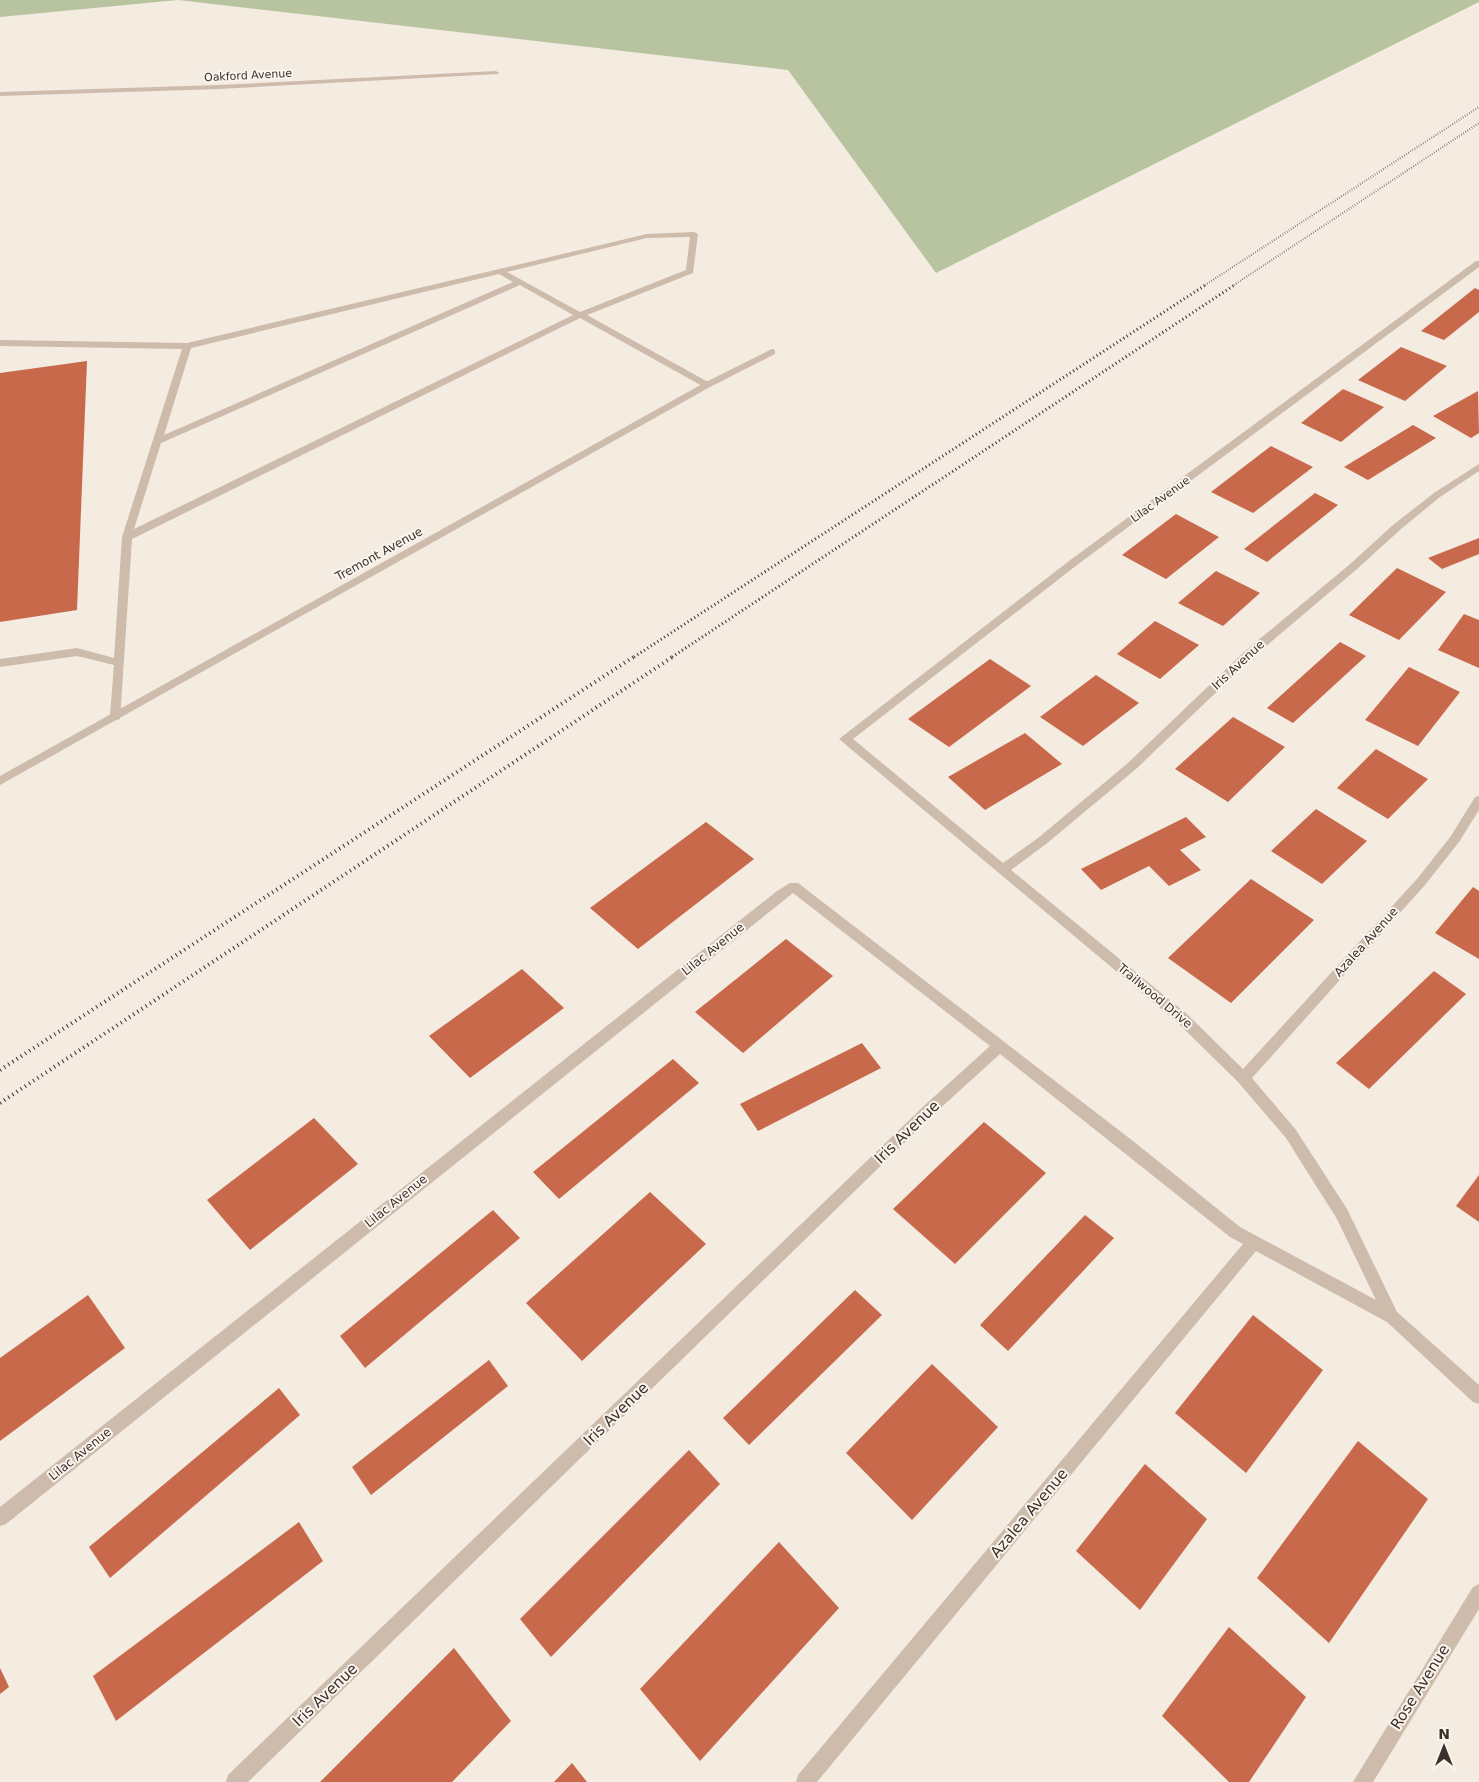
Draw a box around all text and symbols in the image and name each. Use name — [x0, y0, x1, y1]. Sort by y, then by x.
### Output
street label: Oakford Avenue — [204, 67, 293, 84]
street label: Lilac Avenue — [1128, 474, 1192, 525]
street label: Tremont Avenue — [332, 524, 425, 584]
street label: Iris Avenue — [1209, 637, 1267, 693]
street label: Azalea Avenue — [1331, 904, 1401, 980]
street label: Lilac Avenue — [679, 920, 747, 978]
street label: Trailwood Drive — [1114, 960, 1195, 1031]
street label: Iris Avenue — [871, 1097, 943, 1167]
street label: Lilac Avenue — [362, 1172, 430, 1230]
street label: Iris Avenue — [580, 1379, 652, 1449]
street label: Lilac Avenue — [46, 1425, 114, 1483]
street label: Azalea Avenue — [987, 1465, 1071, 1561]
street label: Rose Avenue — [1387, 1641, 1453, 1733]
street label: Iris Avenue — [289, 1660, 361, 1730]
north arrow — [1419, 1722, 1469, 1772]
text: N — [1438, 1726, 1450, 1742]

